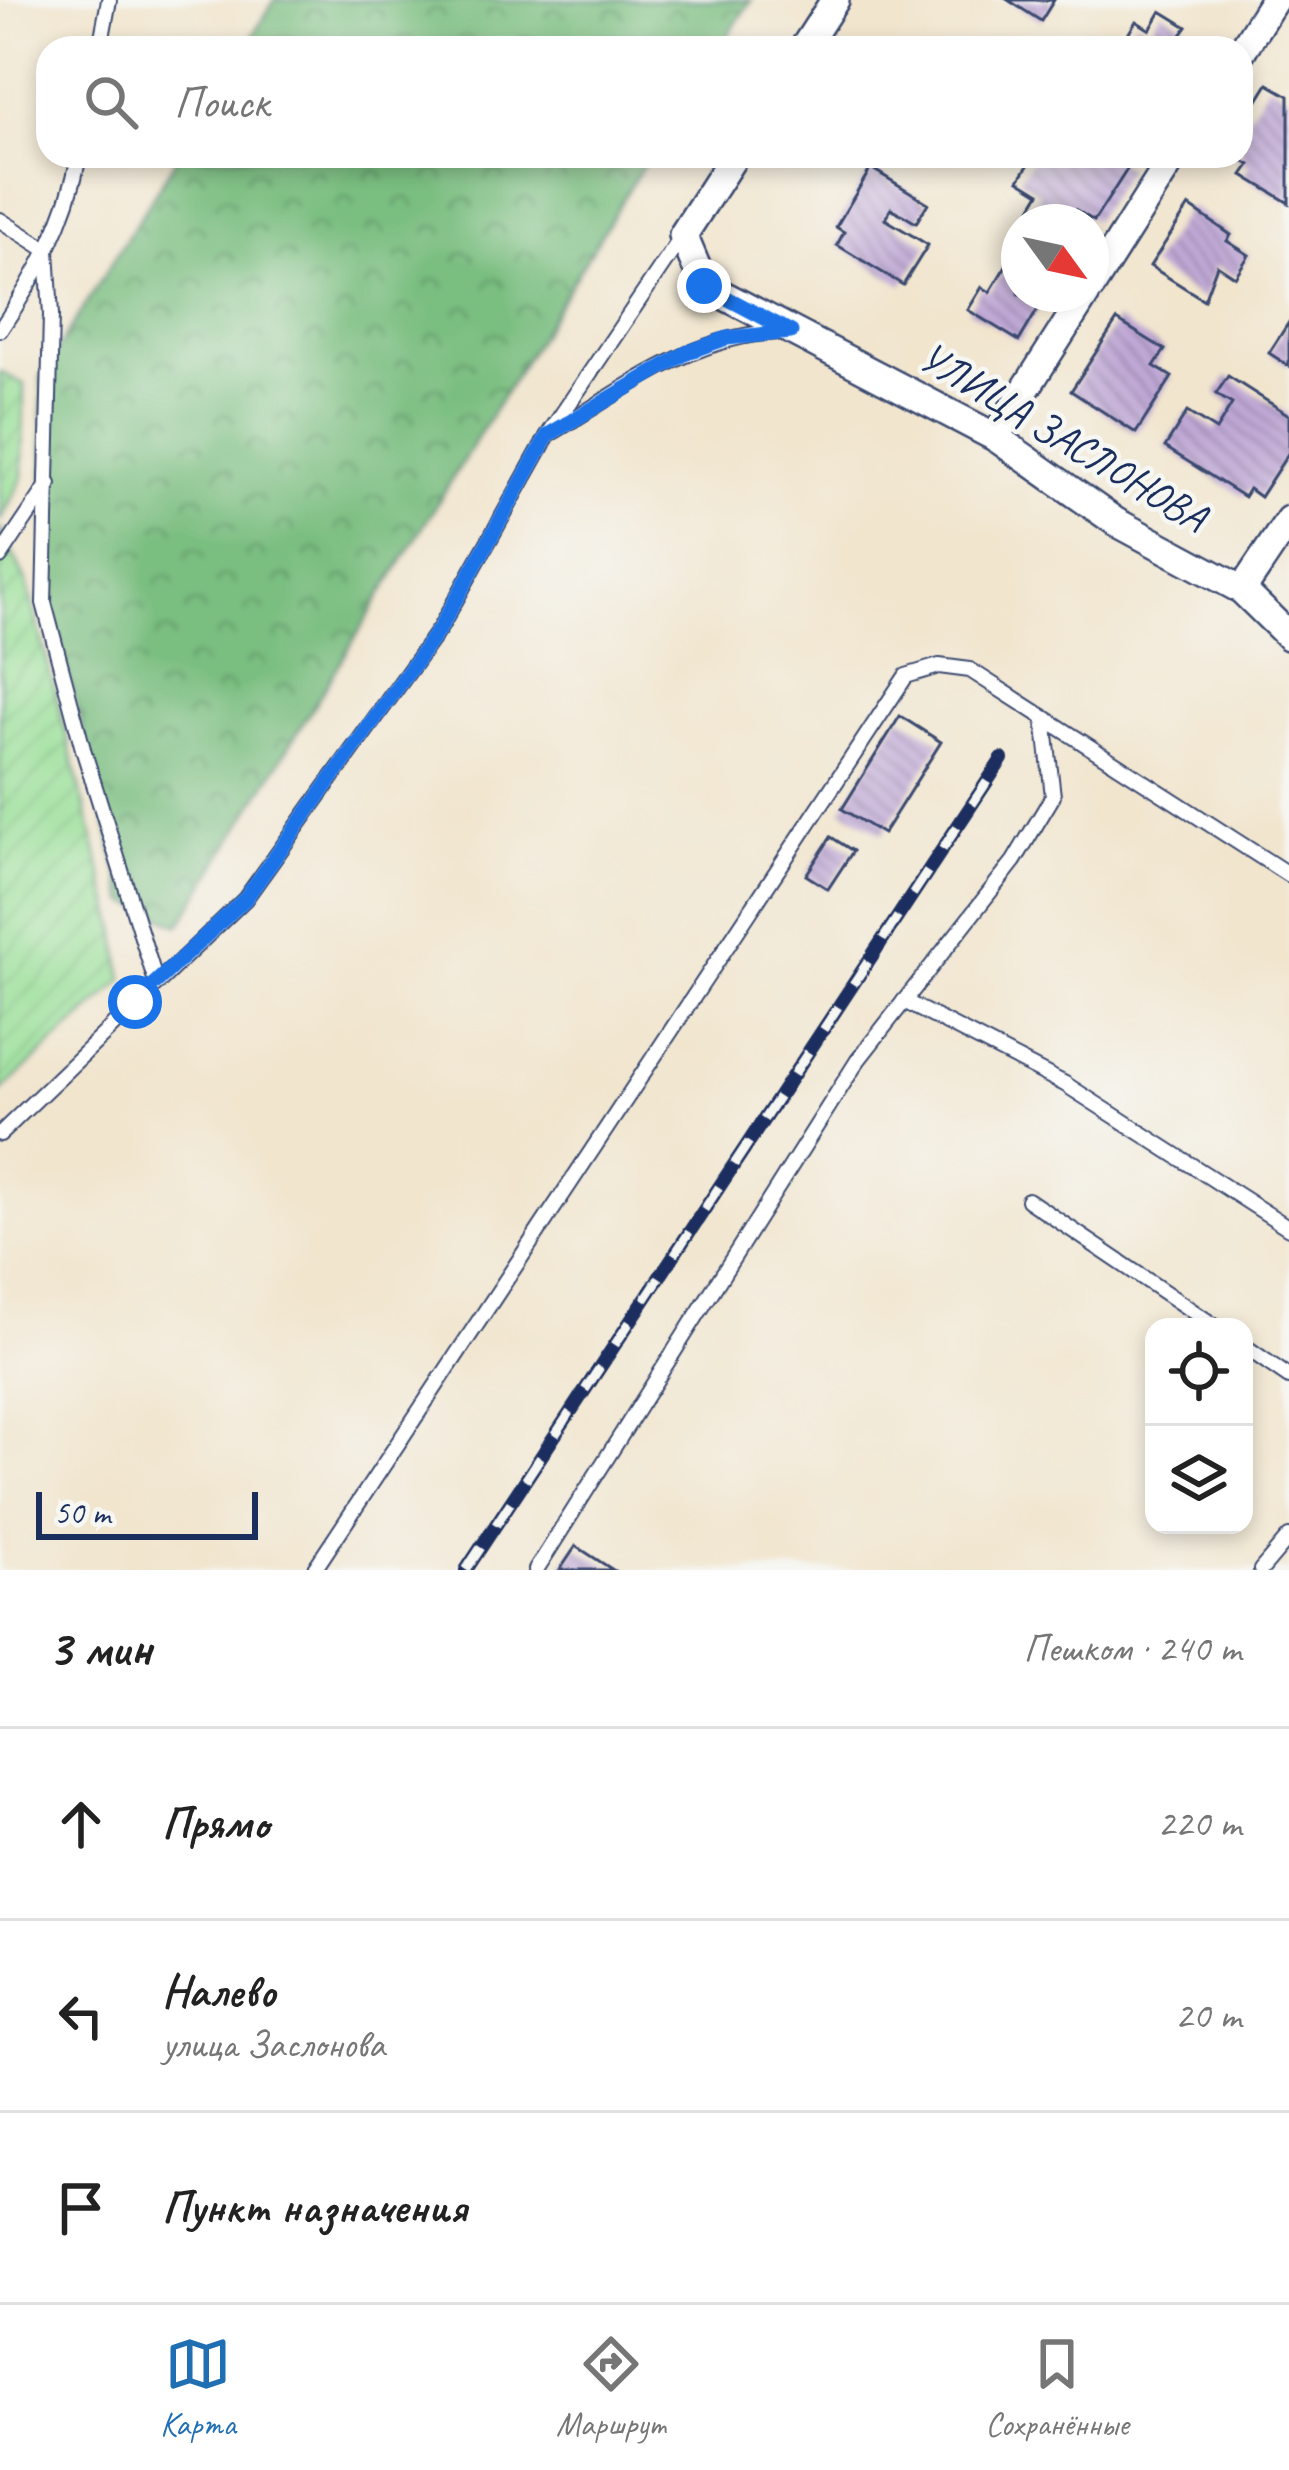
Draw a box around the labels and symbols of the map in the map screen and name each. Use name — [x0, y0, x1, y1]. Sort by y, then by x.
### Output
north arrow — [1001, 204, 1109, 312]
route end — [677, 259, 731, 313]
street label: УЛИЦА ЗАСЛОНОВА — [910, 330, 1218, 545]
route start — [108, 975, 162, 1029]
scale bar — [36, 1486, 258, 1539]

